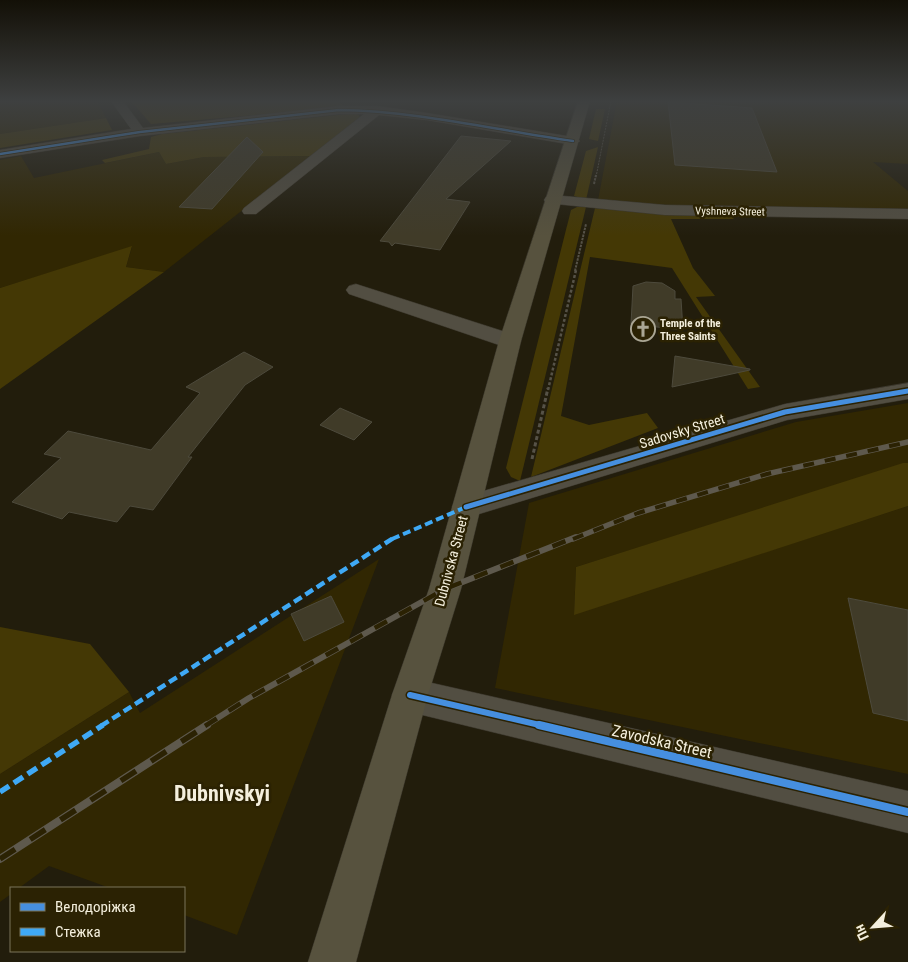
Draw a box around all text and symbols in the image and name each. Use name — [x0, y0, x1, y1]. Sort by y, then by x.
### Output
street label: Vyshneva Street — [695, 204, 765, 219]
church icon: Temple of the Three Saints — [630, 316, 656, 342]
place label: Temple of the Three Saints — [660, 317, 721, 343]
street label: Sadovsky Street — [637, 410, 727, 452]
street label: Dubnivska Street — [431, 514, 471, 608]
street label: Zavodska Street — [610, 721, 714, 762]
district label: Dubnivskyi — [174, 781, 270, 806]
legend — [10, 887, 185, 952]
text: Велодоріжка — [55, 898, 136, 916]
north arrow — [848, 902, 898, 952]
text: Пн — [851, 922, 872, 943]
text: Стежка — [55, 923, 101, 941]

